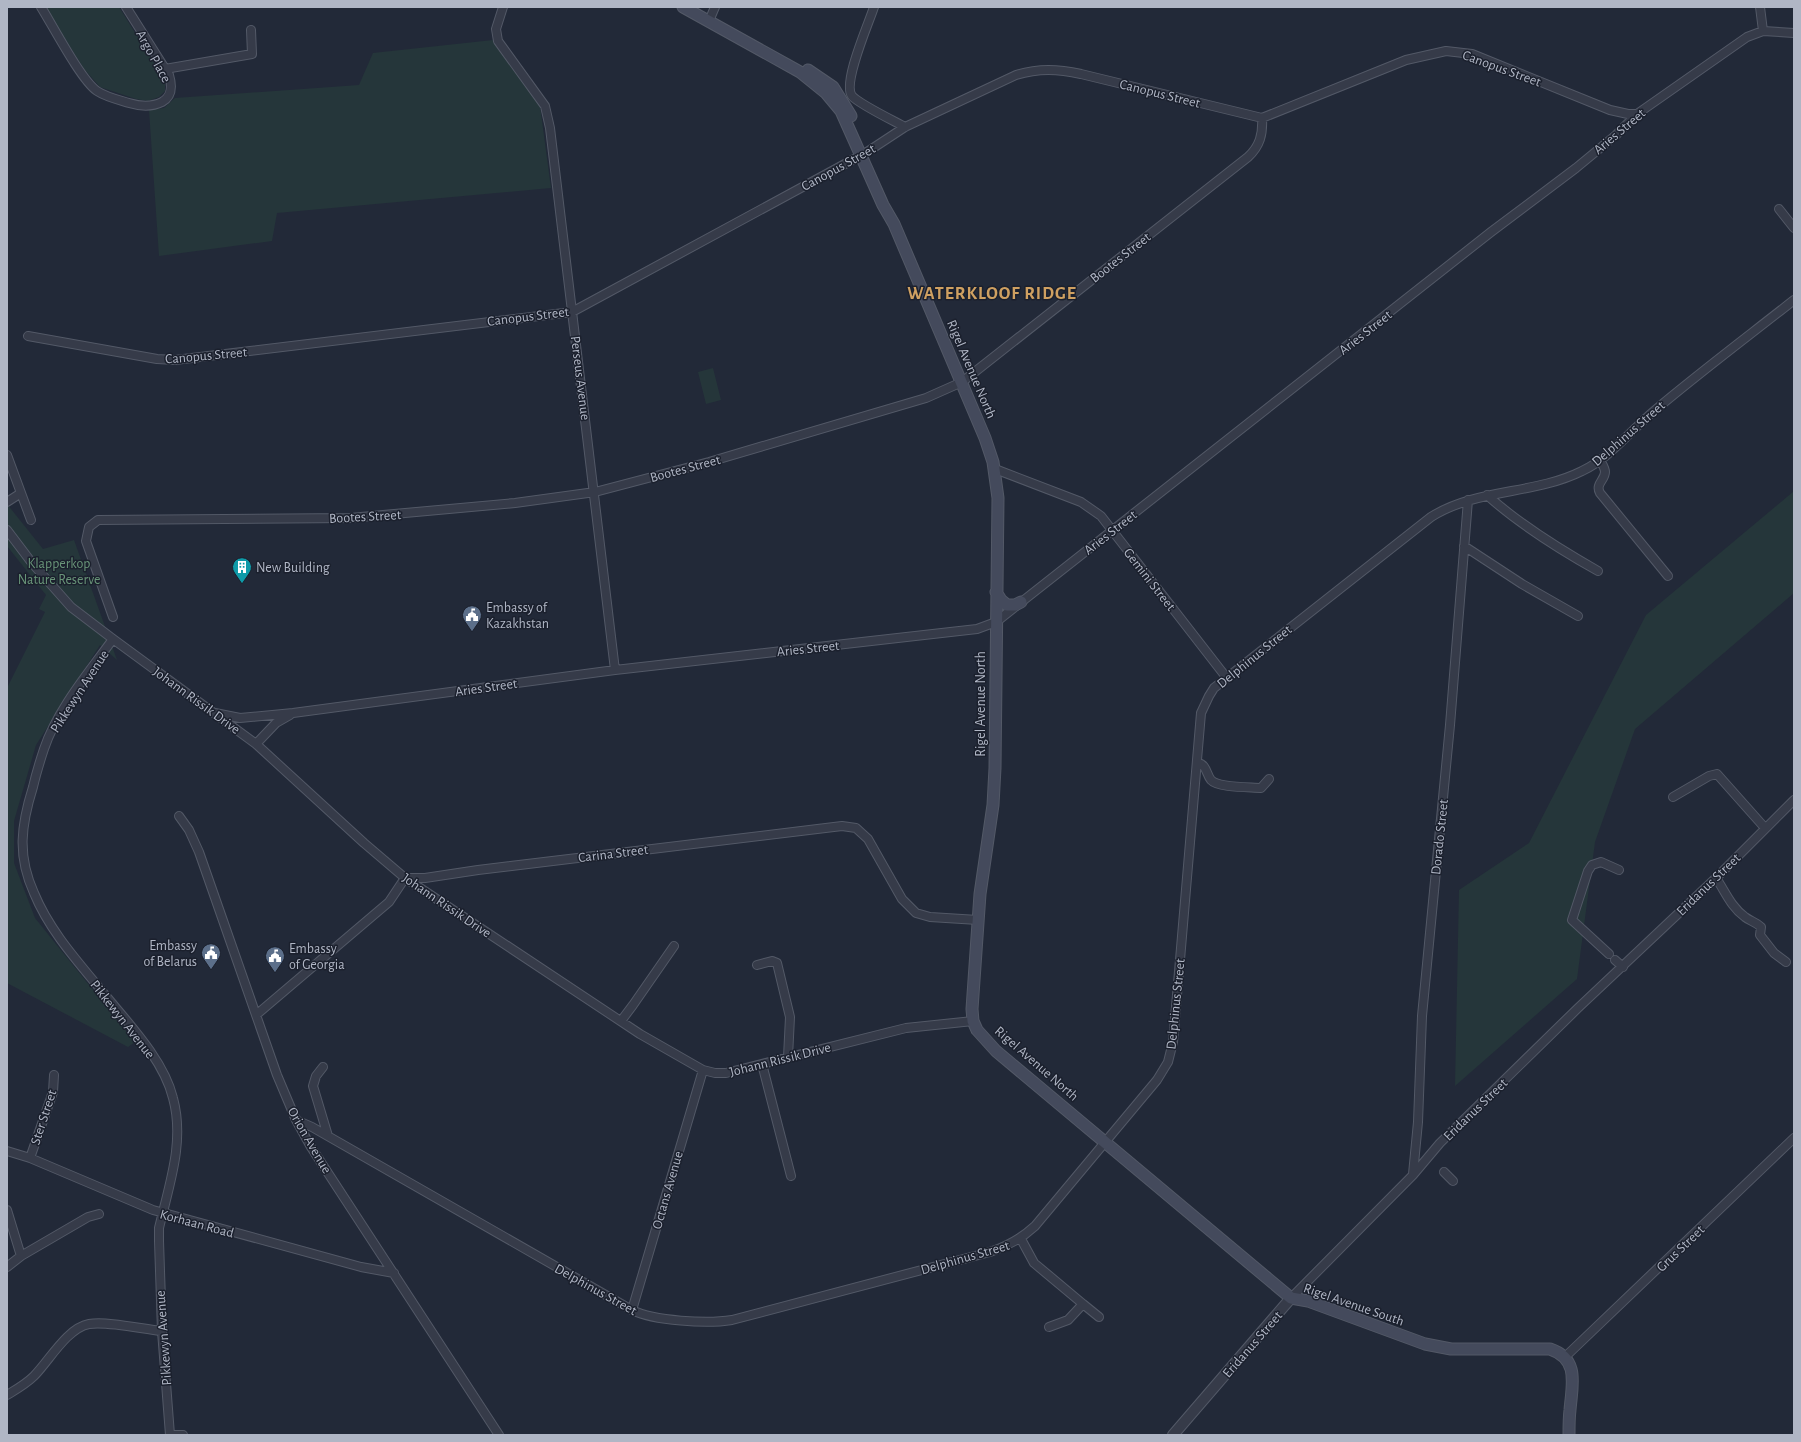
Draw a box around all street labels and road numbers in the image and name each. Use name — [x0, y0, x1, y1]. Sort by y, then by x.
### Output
street label: Argo Place — [133, 28, 173, 85]
street label: Canopus Street — [1461, 48, 1543, 90]
street label: Canopus Street — [1118, 77, 1202, 111]
street label: Aries Street — [1591, 106, 1649, 157]
street label: Canopus Street — [799, 142, 878, 194]
street label: Bootes Street — [1088, 230, 1154, 286]
street label: Canopus Street — [486, 305, 570, 329]
street label: Aries Street — [1337, 308, 1395, 358]
street label: Rigel Avenue North — [944, 318, 998, 421]
street label: Perseus Avenue — [568, 335, 592, 421]
street label: Canopus Street — [164, 345, 248, 367]
street label: Delphinus Street — [1590, 398, 1668, 469]
street label: Bootes Street — [649, 453, 723, 485]
street label: Bootes Street — [329, 508, 402, 526]
street label: Aries Street — [1082, 508, 1140, 558]
street label: Gemini Street — [1121, 546, 1178, 614]
street label: Delphinus Street — [1215, 622, 1295, 691]
street label: Aries Street — [776, 639, 841, 659]
street label: Pikkewyn Avenue — [48, 648, 112, 735]
street label: Rigel Avenue North — [974, 651, 988, 757]
street label: Johann Rissik Drive — [150, 665, 243, 737]
street label: Aries Street — [454, 677, 519, 699]
street label: Dorado Street — [1429, 798, 1451, 876]
street label: Carina Street — [577, 843, 649, 865]
street label: Eridanus Street — [1674, 851, 1744, 919]
street label: Johann Rissik Drive — [399, 871, 493, 941]
street label: Delphinus Street — [1164, 957, 1188, 1050]
street label: Pikkewyn Avenue — [87, 978, 157, 1062]
street label: Rigel Avenue North — [992, 1024, 1081, 1104]
street label: Johann Rissik Drive — [728, 1041, 832, 1079]
street label: Eridanus Street — [1441, 1076, 1511, 1144]
street label: Ster Street — [28, 1087, 60, 1147]
street label: Orion Avenue — [285, 1105, 334, 1176]
street label: Octans Avenue — [650, 1150, 686, 1231]
street label: Korhaan Road — [158, 1207, 235, 1241]
street label: Grus Street — [1654, 1222, 1708, 1275]
street label: Delphinus Street — [919, 1238, 1012, 1277]
street label: Delphinus Street — [552, 1262, 639, 1318]
street label: Rigel Avenue South — [1302, 1281, 1406, 1329]
street label: Pikkewyn Avenue — [154, 1290, 174, 1386]
street label: Eridanus Street — [1220, 1308, 1286, 1381]

